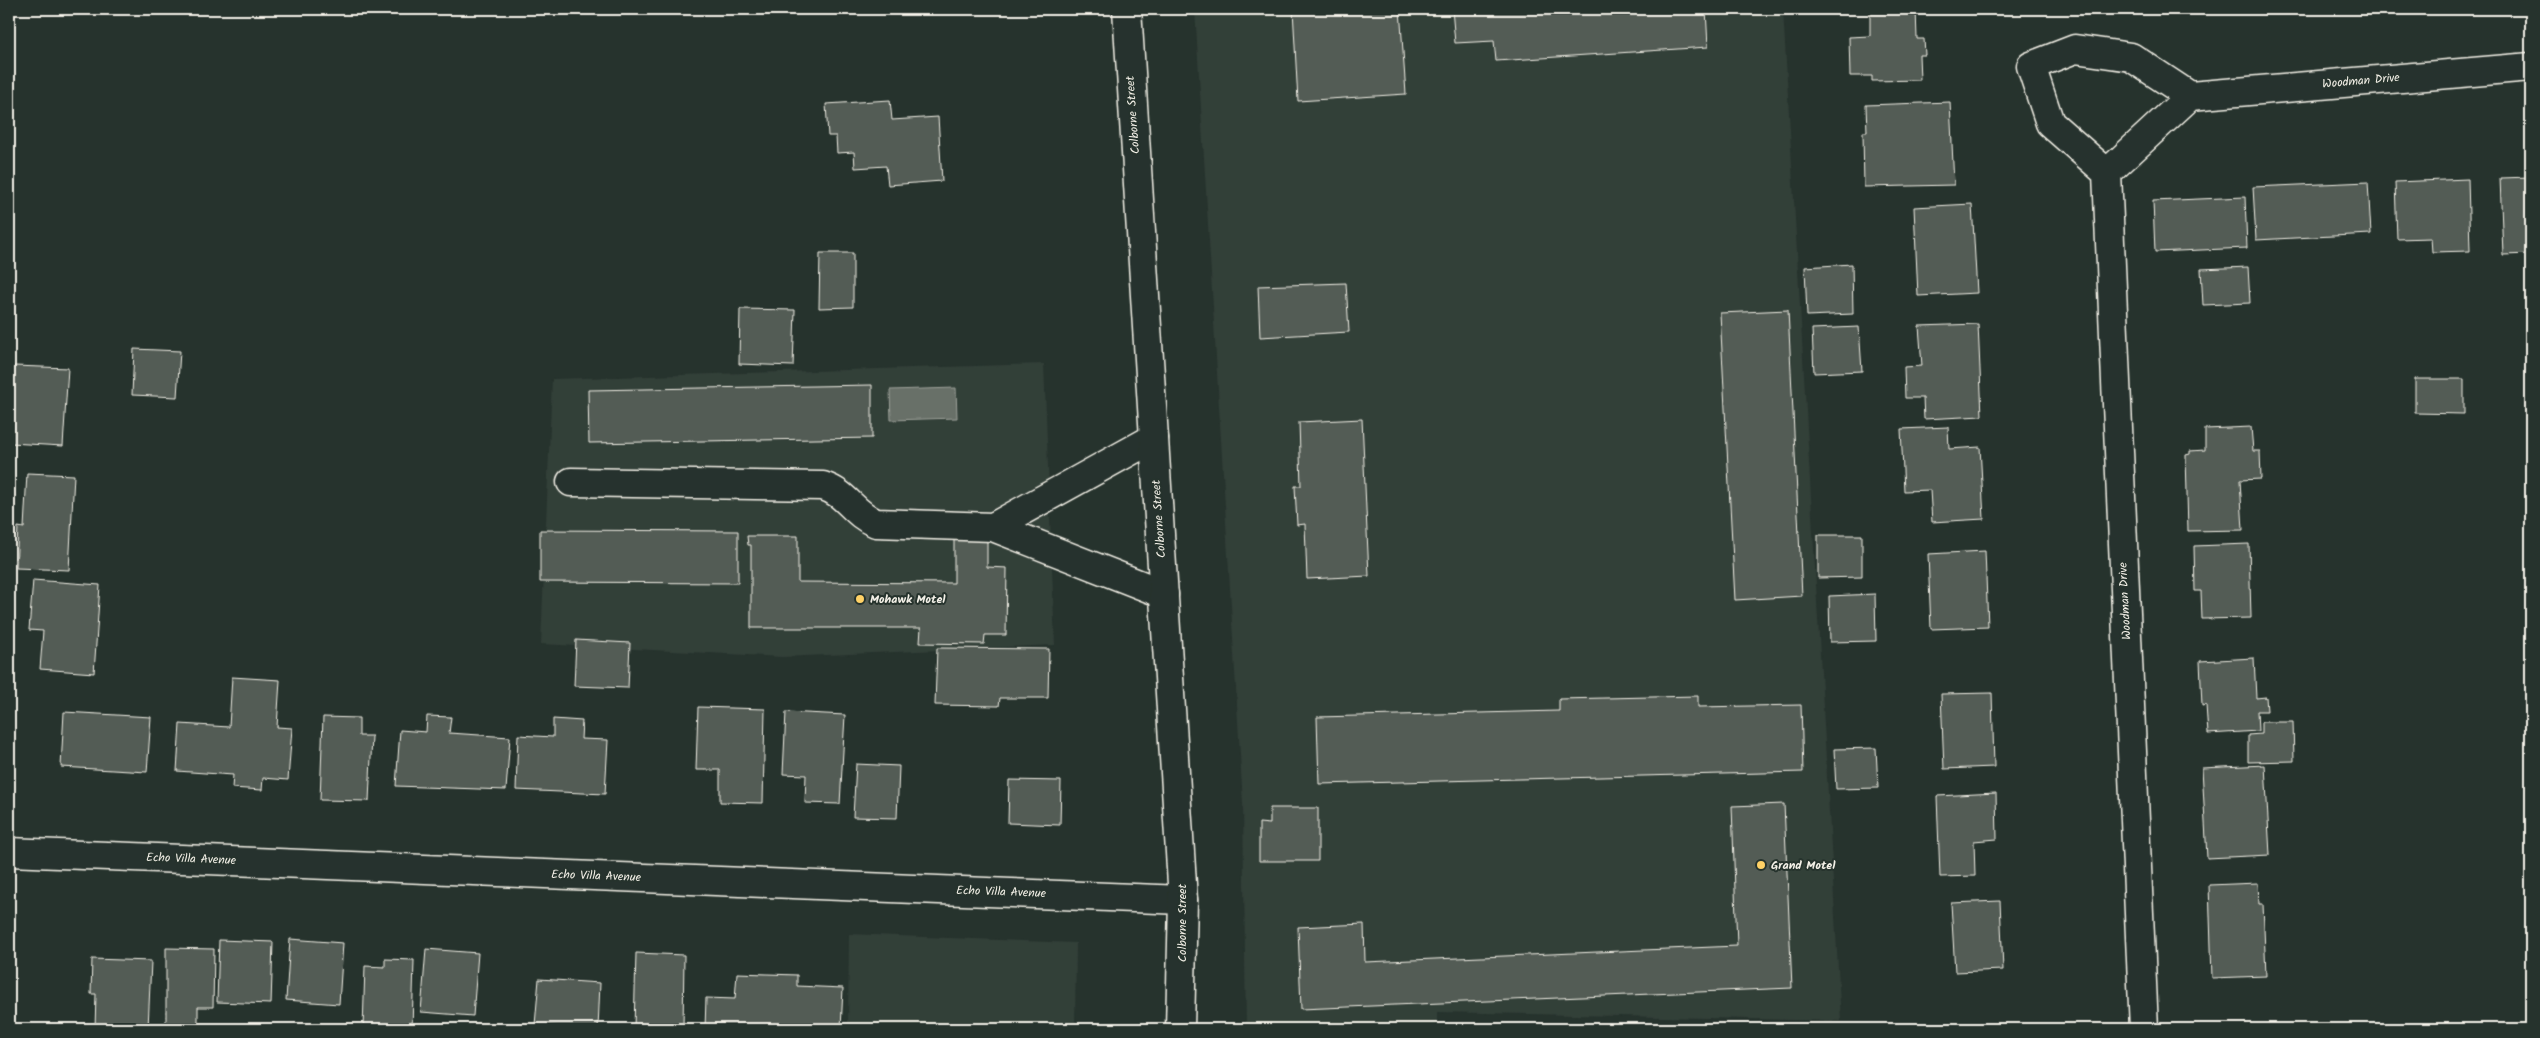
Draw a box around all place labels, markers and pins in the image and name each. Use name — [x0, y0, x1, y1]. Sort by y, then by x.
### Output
place label: Mohawk Motel — [870, 590, 946, 609]
marker: Mohawk Motel — [854, 593, 866, 605]
place label: Grand Motel — [1771, 856, 1836, 875]
marker: Grand Motel — [1755, 859, 1767, 871]

